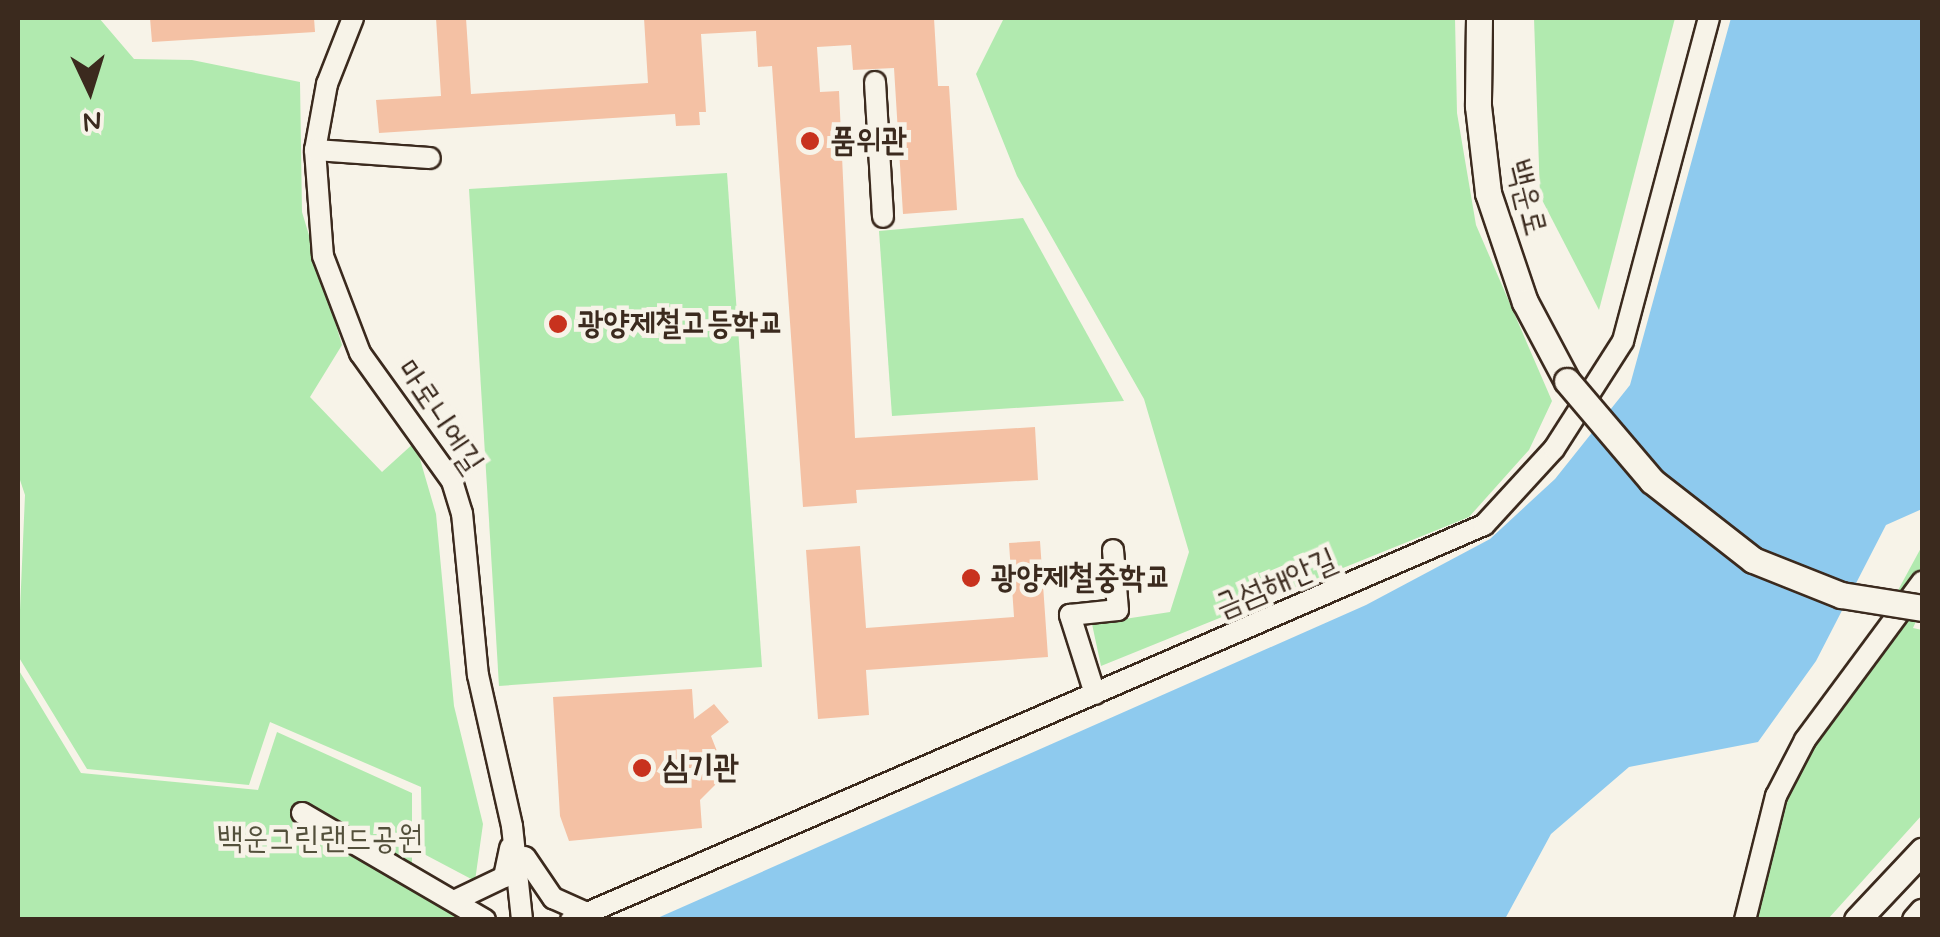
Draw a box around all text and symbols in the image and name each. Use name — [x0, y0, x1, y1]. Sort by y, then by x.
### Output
north arrow — [40, 40, 140, 140]
text: N — [82, 101, 103, 140]
place label: 품위관 — [830, 122, 907, 160]
marker: 품위관 — [799, 130, 821, 152]
street label: 백운로 — [1498, 156, 1554, 240]
place label: 광양제철고등학교 — [578, 305, 784, 343]
marker: 광양제철고등학교 — [547, 313, 569, 335]
street label: 마로니에길 — [387, 353, 491, 481]
street label: 금섬해안길 — [1209, 541, 1343, 627]
place label: 광양제철중학교 — [991, 559, 1171, 597]
marker: 광양제철중학교 — [960, 567, 982, 589]
place label: 심기관 — [662, 749, 739, 787]
marker: 심기관 — [631, 757, 653, 779]
park label: 백운그린랜드공원 — [217, 820, 423, 858]

